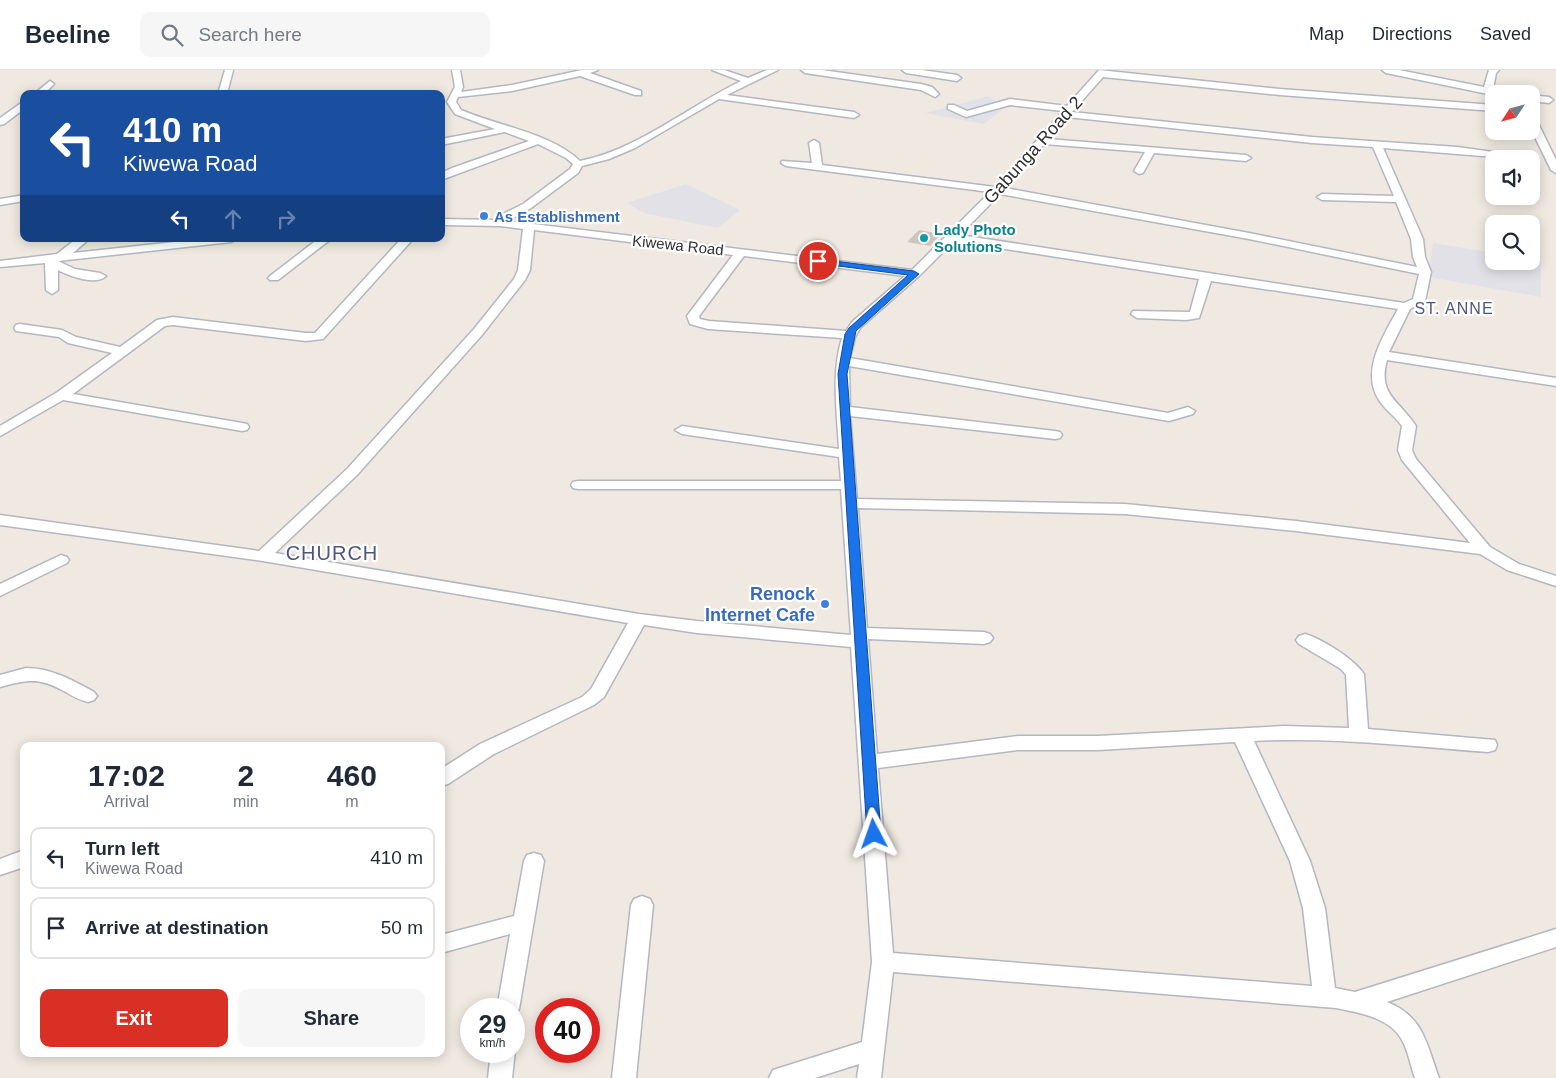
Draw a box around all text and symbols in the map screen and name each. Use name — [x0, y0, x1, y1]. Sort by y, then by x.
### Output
search box — [140, 12, 490, 57]
text: Beeline — [25, 21, 110, 48]
icon: search — [158, 21, 186, 49]
text: Search here — [198, 24, 302, 45]
text: Map — [1309, 24, 1344, 44]
text: Directions — [1372, 24, 1452, 44]
text: Saved — [1480, 24, 1531, 44]
north arrow — [1485, 85, 1540, 140]
map controls — [1485, 85, 1540, 270]
street label: Gabunga Road 2 — [980, 92, 1086, 208]
icon: left — [40, 110, 105, 175]
text: 410 m — [123, 110, 222, 149]
button: sound — [1485, 150, 1540, 205]
text: Kiwewa Road — [123, 151, 258, 176]
icon: left — [166, 205, 194, 233]
icon: ahead — [219, 205, 247, 233]
icon: right — [272, 205, 300, 233]
place label: As Establishment — [494, 208, 620, 225]
marker: As Establishment — [478, 210, 490, 222]
button: search — [1485, 215, 1540, 270]
place label: Lady Photo Solutions — [934, 221, 1016, 255]
street label: Kiwewa Road — [632, 232, 724, 258]
marker: Lady Photo Solutions — [918, 232, 930, 244]
pin — [797, 240, 839, 282]
icon: arrive — [804, 247, 832, 275]
district label: ST. ANNE — [1414, 300, 1494, 317]
district label: CHURCH — [286, 542, 378, 564]
place label: Renock Internet Cafe — [705, 584, 816, 625]
marker: Renock Internet Cafe — [819, 598, 831, 610]
text: 17:02 — [88, 759, 165, 792]
text: 2 — [237, 759, 254, 792]
text: 460 — [327, 759, 377, 792]
text: Arrival — [104, 793, 149, 810]
text: min — [233, 793, 259, 810]
text: m — [345, 793, 358, 810]
position arrow — [847, 807, 899, 859]
text: Turn left — [85, 838, 160, 859]
icon: left — [42, 844, 70, 872]
text: 410 m — [370, 847, 423, 868]
text: Kiwewa Road — [85, 860, 183, 877]
icon: arrive — [42, 914, 70, 942]
text: Arrive at destination — [85, 917, 269, 938]
text: 50 m — [381, 917, 423, 938]
button: Exit — [40, 989, 228, 1047]
button: Share — [238, 989, 425, 1047]
speed limit sign: 40 — [535, 998, 600, 1063]
text: 29 — [479, 1010, 506, 1038]
text: km/h — [479, 1036, 506, 1050]

